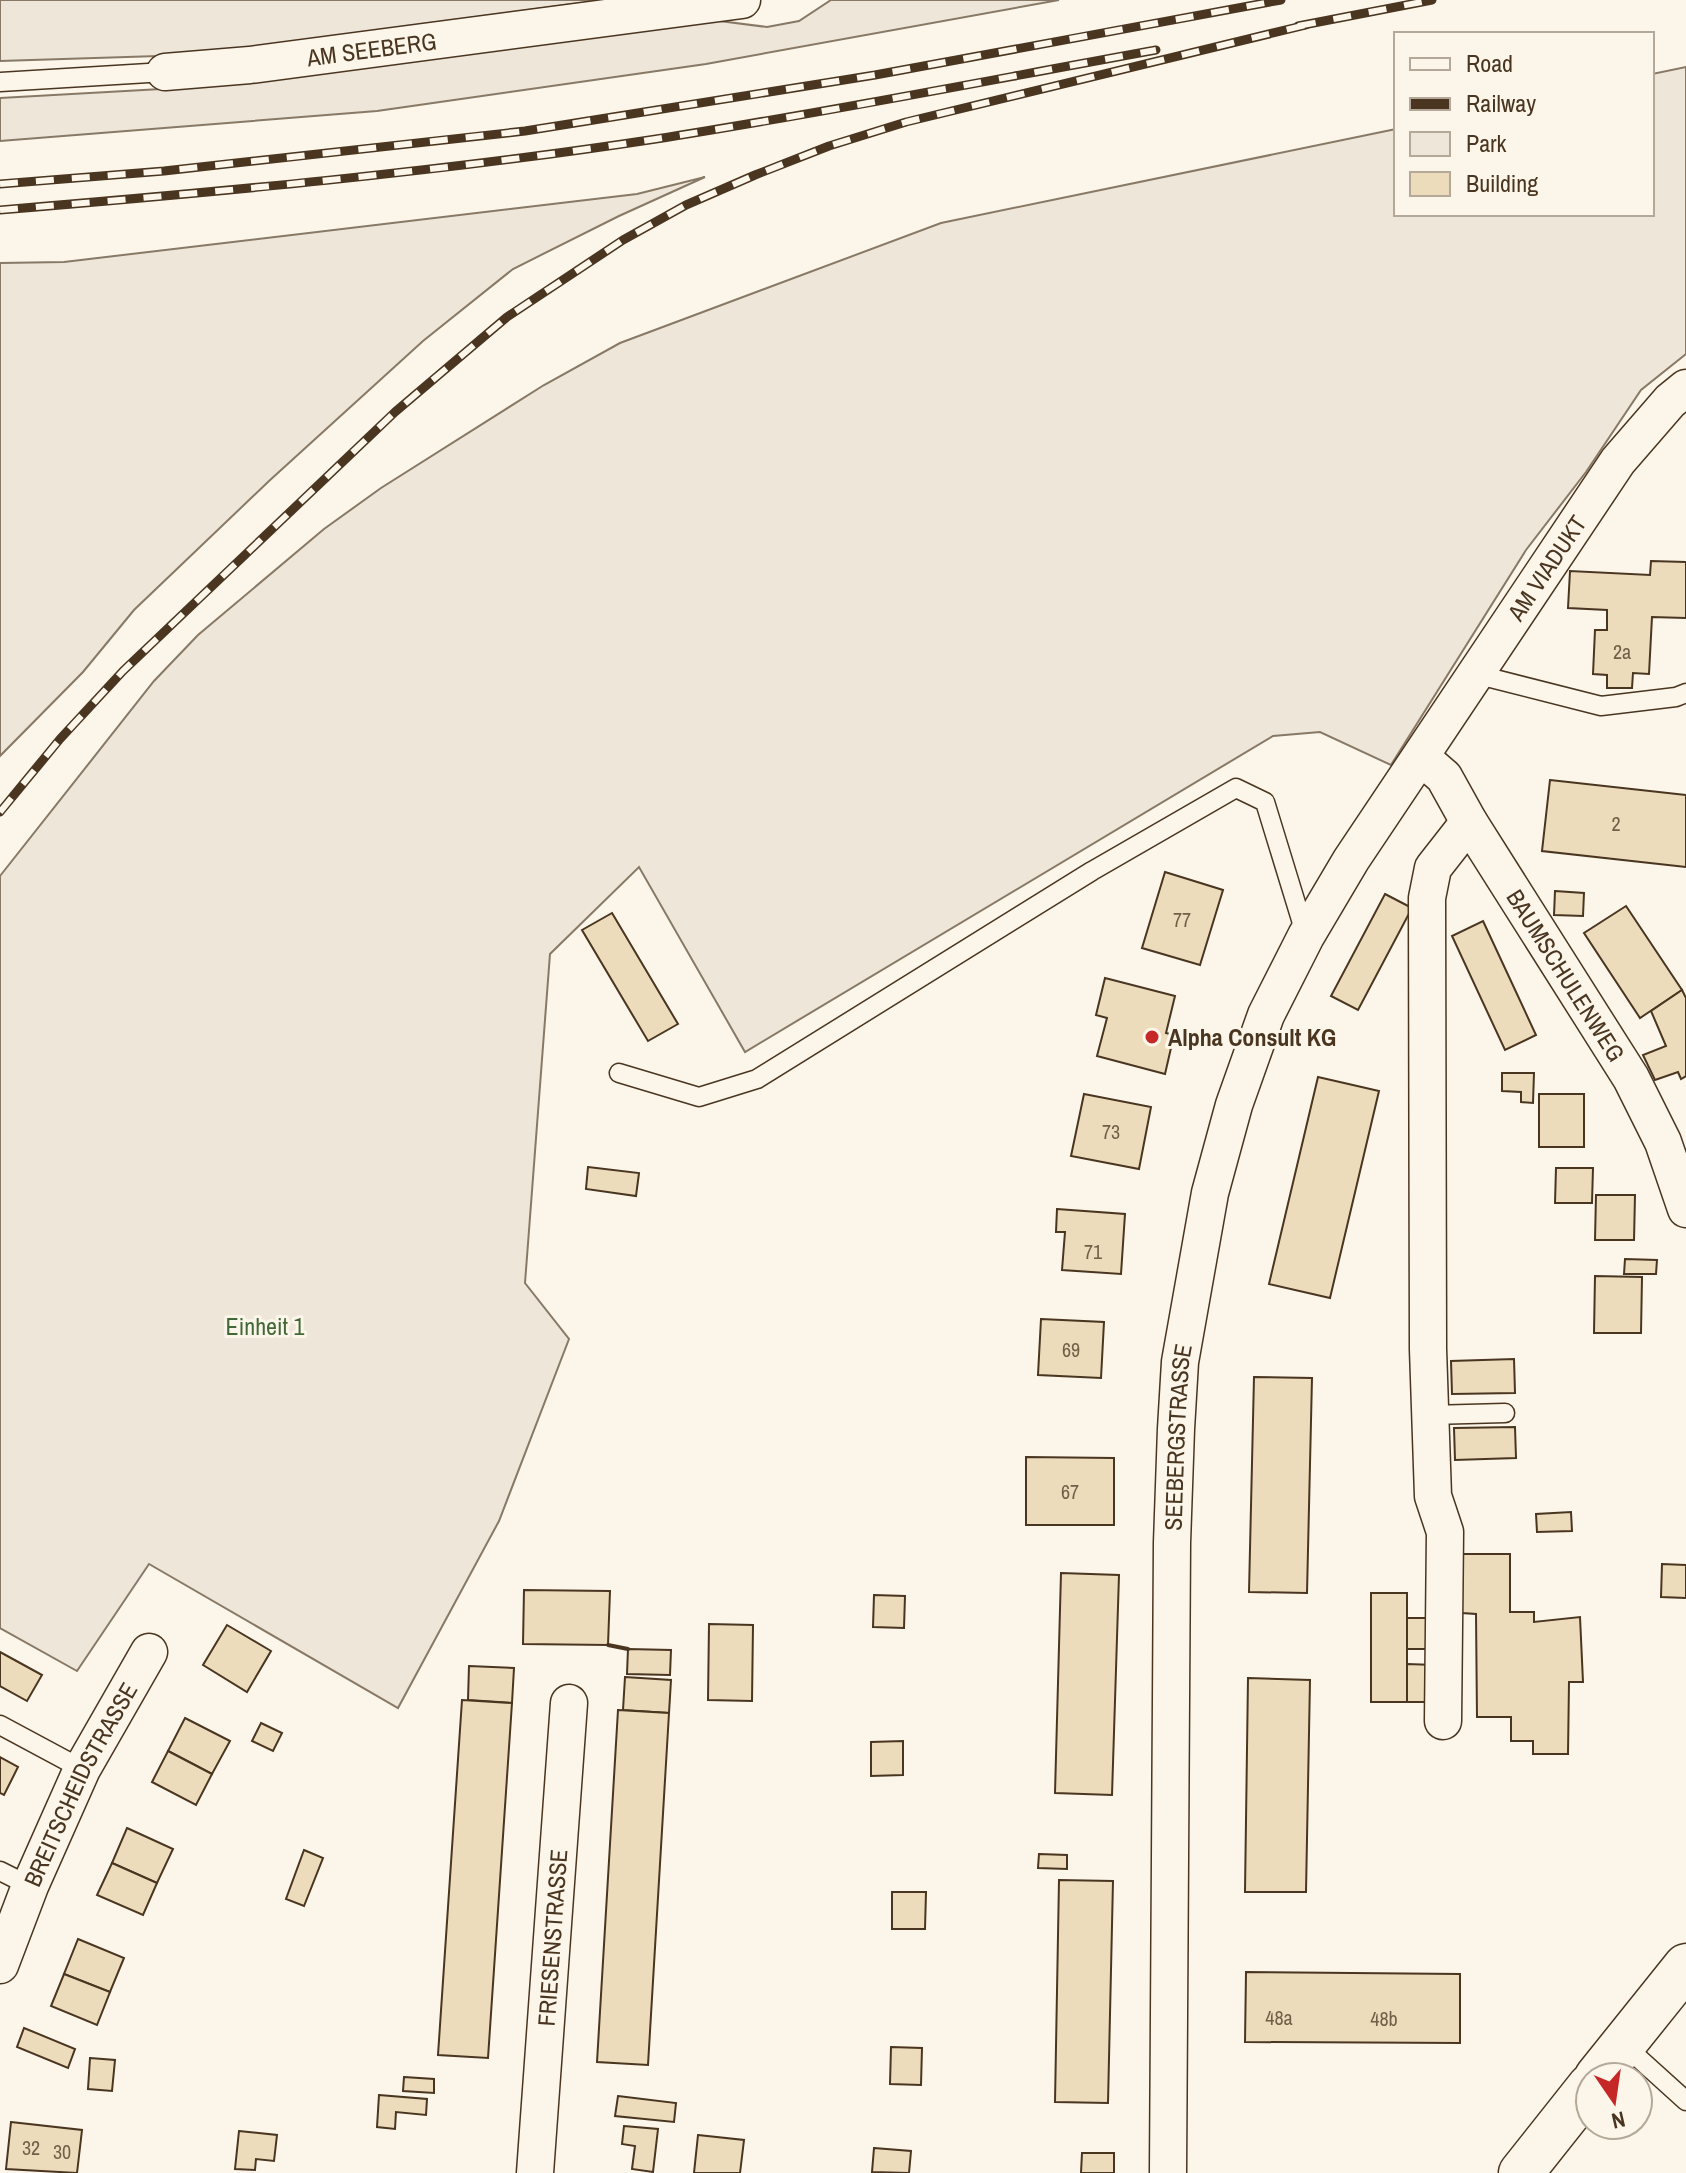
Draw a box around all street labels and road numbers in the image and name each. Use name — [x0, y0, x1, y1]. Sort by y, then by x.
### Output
street label: AM SEEBERG — [304, 25, 438, 73]
street label: AM VIADUKT — [1499, 509, 1593, 628]
street label: BAUMSCHULENWEG — [1500, 883, 1633, 1068]
street label: SEEBERGSTRASSE — [1156, 1341, 1199, 1531]
street label: BREITSCHEIDSTRASSE — [16, 1676, 144, 1891]
street label: FRIESENSTRASSE — [530, 1848, 574, 2027]

